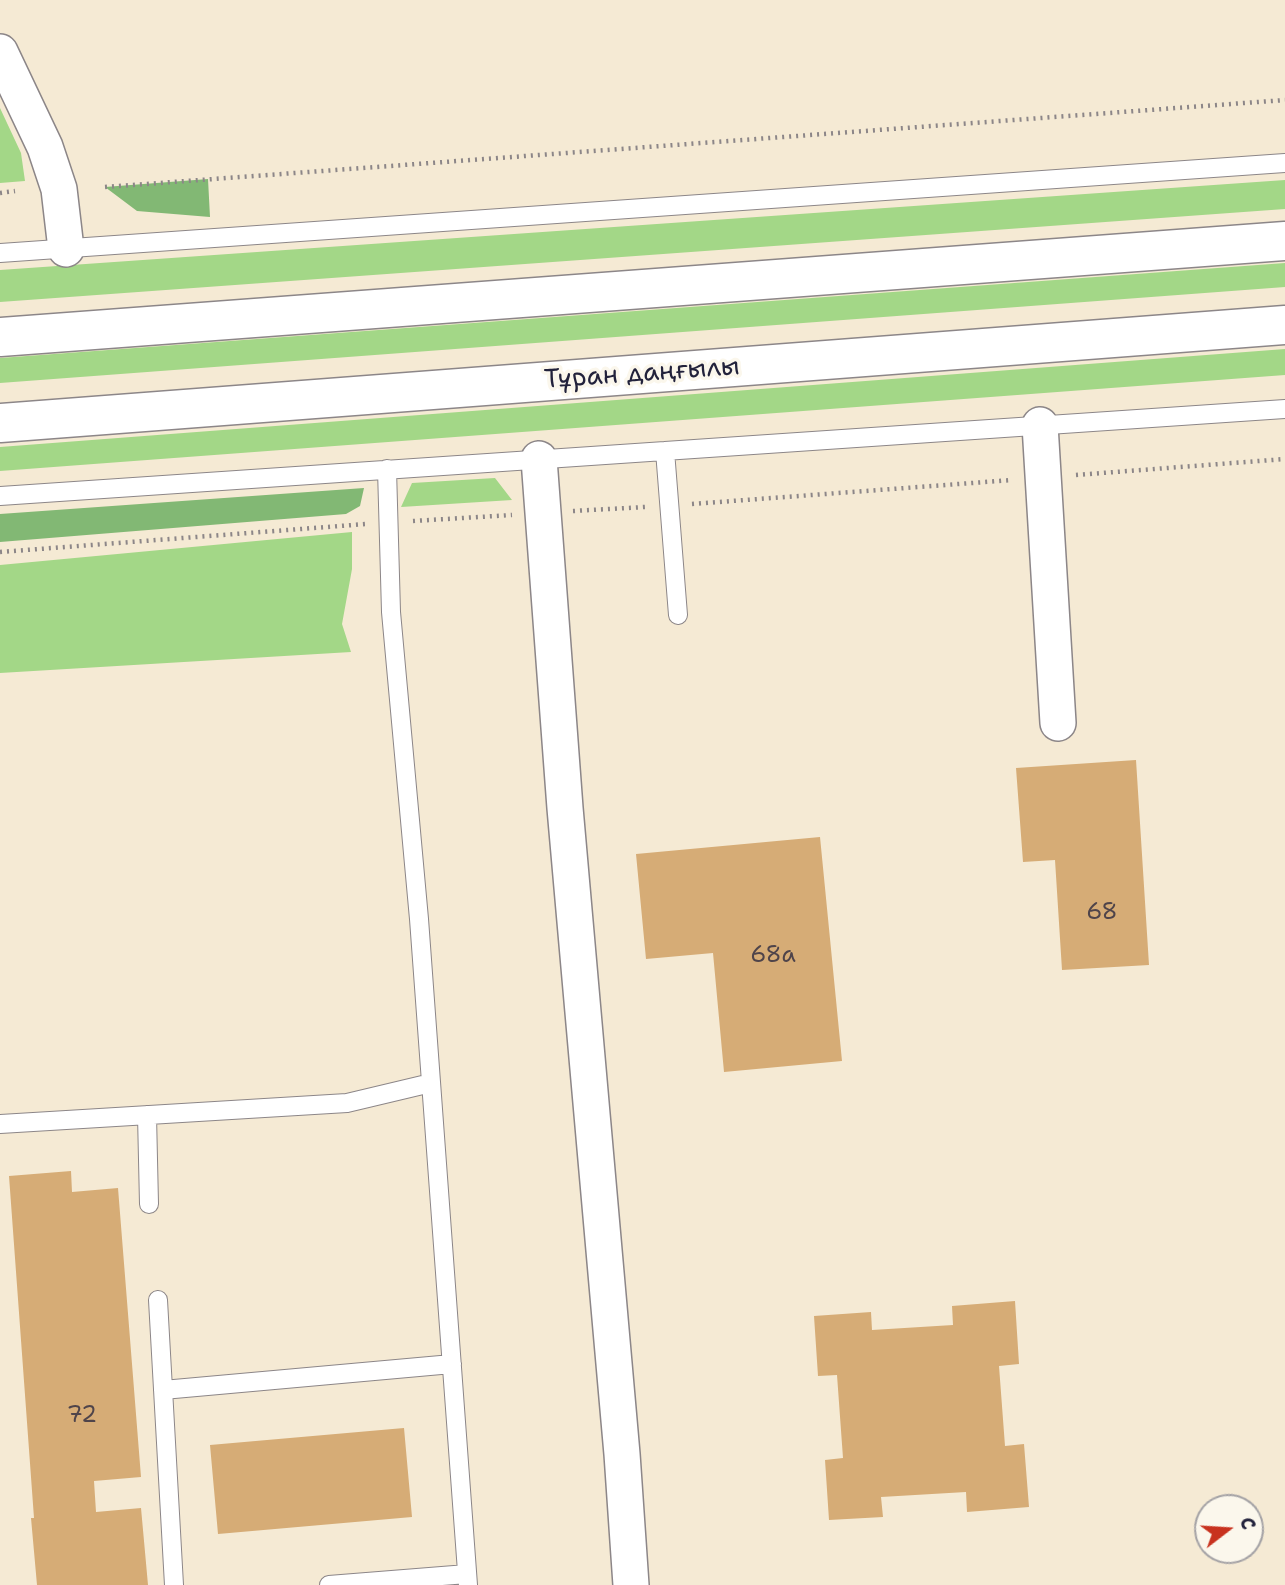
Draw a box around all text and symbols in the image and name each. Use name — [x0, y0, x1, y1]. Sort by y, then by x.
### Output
street label: Тұран даңғылы — [543, 352, 741, 396]
house number: 68 — [1086, 899, 1118, 927]
house number: 68а — [750, 942, 796, 970]
house number: 72 — [67, 1402, 97, 1430]
north arrow — [1194, 1494, 1264, 1564]
text: С — [1234, 1514, 1261, 1533]

